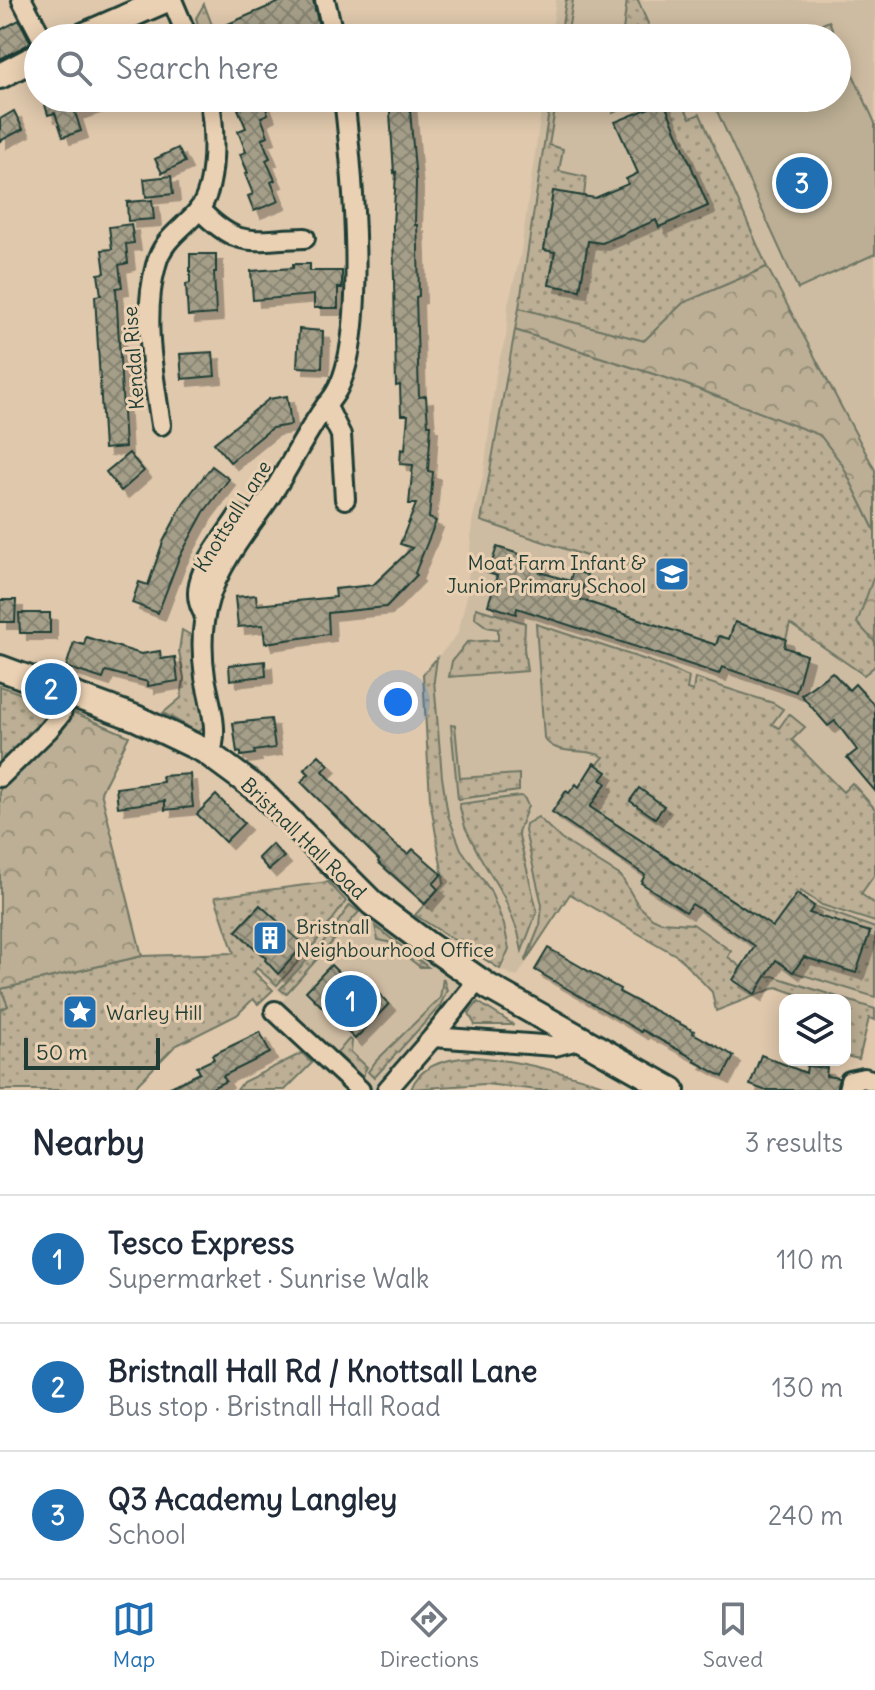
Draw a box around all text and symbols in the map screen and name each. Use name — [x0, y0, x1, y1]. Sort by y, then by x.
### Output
search box — [24, 24, 851, 112]
icon: search — [52, 46, 96, 90]
text: Search here — [116, 49, 279, 87]
pin: 3 — [776, 153, 828, 213]
street label: Kendal Rise — [117, 305, 149, 411]
street label: Knottsall Lane — [188, 455, 276, 577]
place label: Moat Farm Infant & Junior Primary School — [446, 550, 646, 598]
school or university icon: Moat Farm Infant & Junior Primary School — [653, 555, 691, 593]
pin: 2 — [25, 659, 77, 719]
your location — [378, 682, 418, 722]
street label: Bristnall Hall Road — [236, 772, 372, 904]
place label: Bristnall Neighbourhood Office — [296, 914, 494, 962]
building icon: Bristnall Neighbourhood Office — [251, 919, 289, 957]
pin: 1 — [325, 971, 377, 1031]
place icon: Warley Hill — [61, 993, 99, 1031]
map controls — [779, 994, 851, 1066]
button: layers — [779, 994, 851, 1066]
place label: Warley Hill — [106, 1000, 202, 1025]
scale bar — [24, 1034, 160, 1070]
text: 50 m — [36, 1038, 88, 1066]
text: Nearby — [32, 1121, 145, 1164]
text: 3 results — [745, 1126, 843, 1159]
text: Tesco Express — [108, 1224, 295, 1262]
text: 1 — [53, 1243, 63, 1276]
text: 110 m — [776, 1243, 843, 1276]
text: Supermarket · Sunrise Walk — [108, 1262, 429, 1295]
text: Bristnall Hall Rd / Knottsall Lane — [108, 1352, 537, 1390]
text: 2 — [51, 1371, 65, 1404]
text: 130 m — [772, 1371, 843, 1404]
text: Bus stop · Bristnall Hall Road — [108, 1390, 441, 1423]
text: Q3 Academy Langley — [108, 1480, 397, 1518]
text: 3 — [51, 1499, 65, 1532]
text: 240 m — [768, 1499, 843, 1532]
text: School — [108, 1518, 186, 1551]
tab: Map — [112, 1597, 156, 1673]
tab: Directions — [380, 1597, 479, 1673]
tab: Saved — [703, 1597, 763, 1673]

